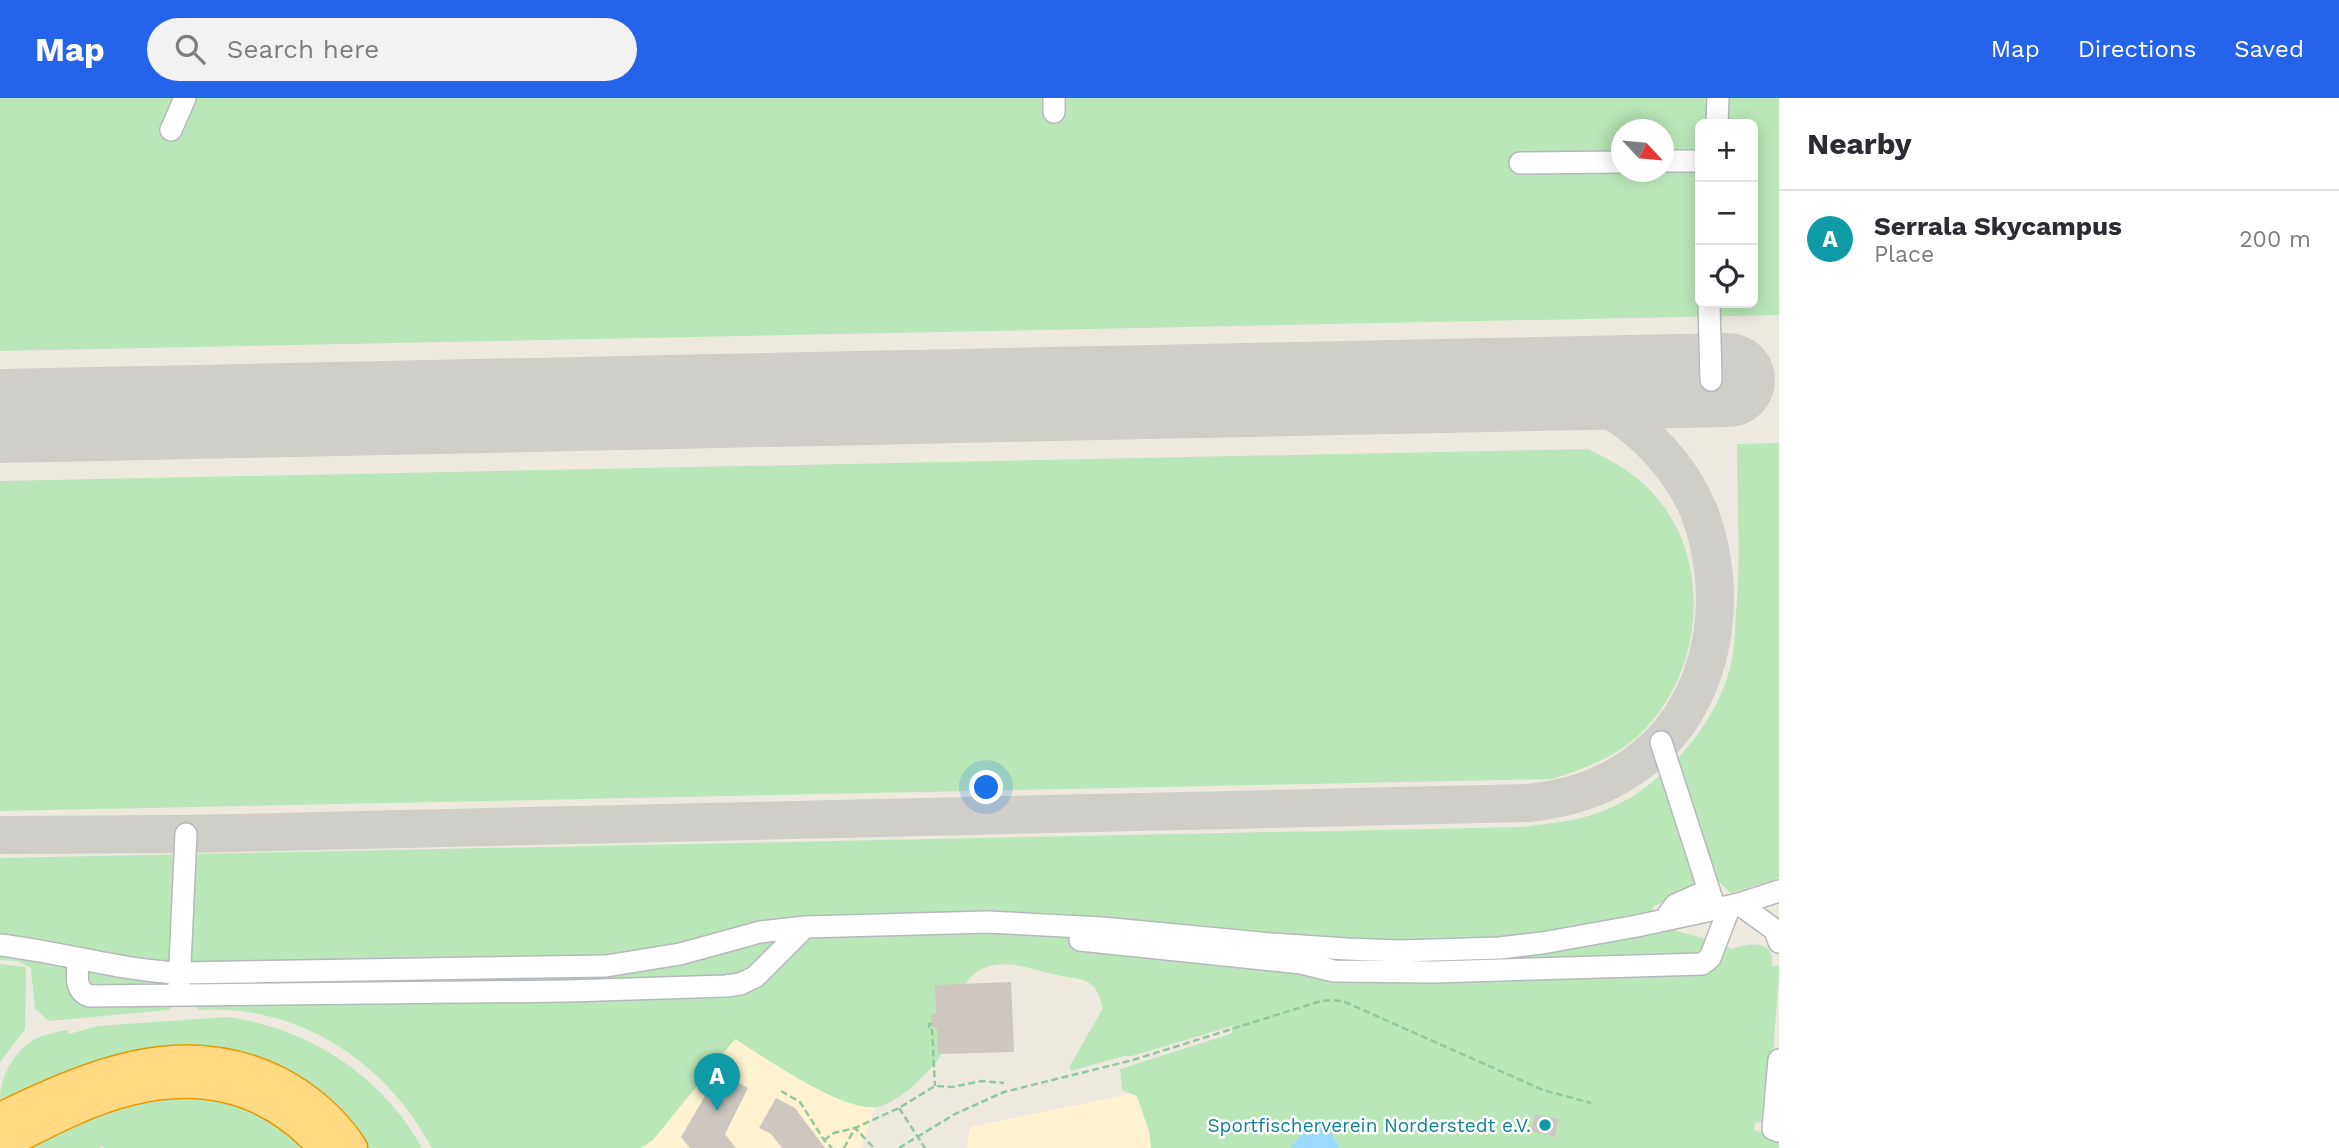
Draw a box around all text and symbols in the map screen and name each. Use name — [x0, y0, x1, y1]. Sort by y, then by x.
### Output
search box — [147, 18, 637, 81]
text: Map — [35, 30, 105, 69]
icon: search — [171, 30, 209, 68]
text: Search here — [227, 34, 379, 64]
text: Map — [1991, 35, 2040, 63]
text: Directions — [2078, 35, 2196, 63]
text: Saved — [2234, 35, 2304, 63]
north arrow — [1611, 119, 1674, 182]
map controls — [1695, 119, 1758, 308]
button: + — [1695, 119, 1758, 182]
text: Nearby — [1807, 126, 1912, 161]
button: − — [1695, 182, 1758, 245]
text: Serrala Skycampus — [1874, 211, 2122, 241]
text: A — [1822, 226, 1838, 253]
text: 200 m — [2239, 226, 2311, 253]
text: Place — [1874, 241, 1934, 268]
button: locate — [1695, 245, 1758, 308]
your location — [969, 770, 1003, 804]
pin: A — [694, 1053, 740, 1111]
place label: Sportfischerverein Norderstedt e.V. — [1208, 1114, 1531, 1137]
marker: Sportfischerverein Norderstedt e.V. — [1537, 1117, 1553, 1133]

